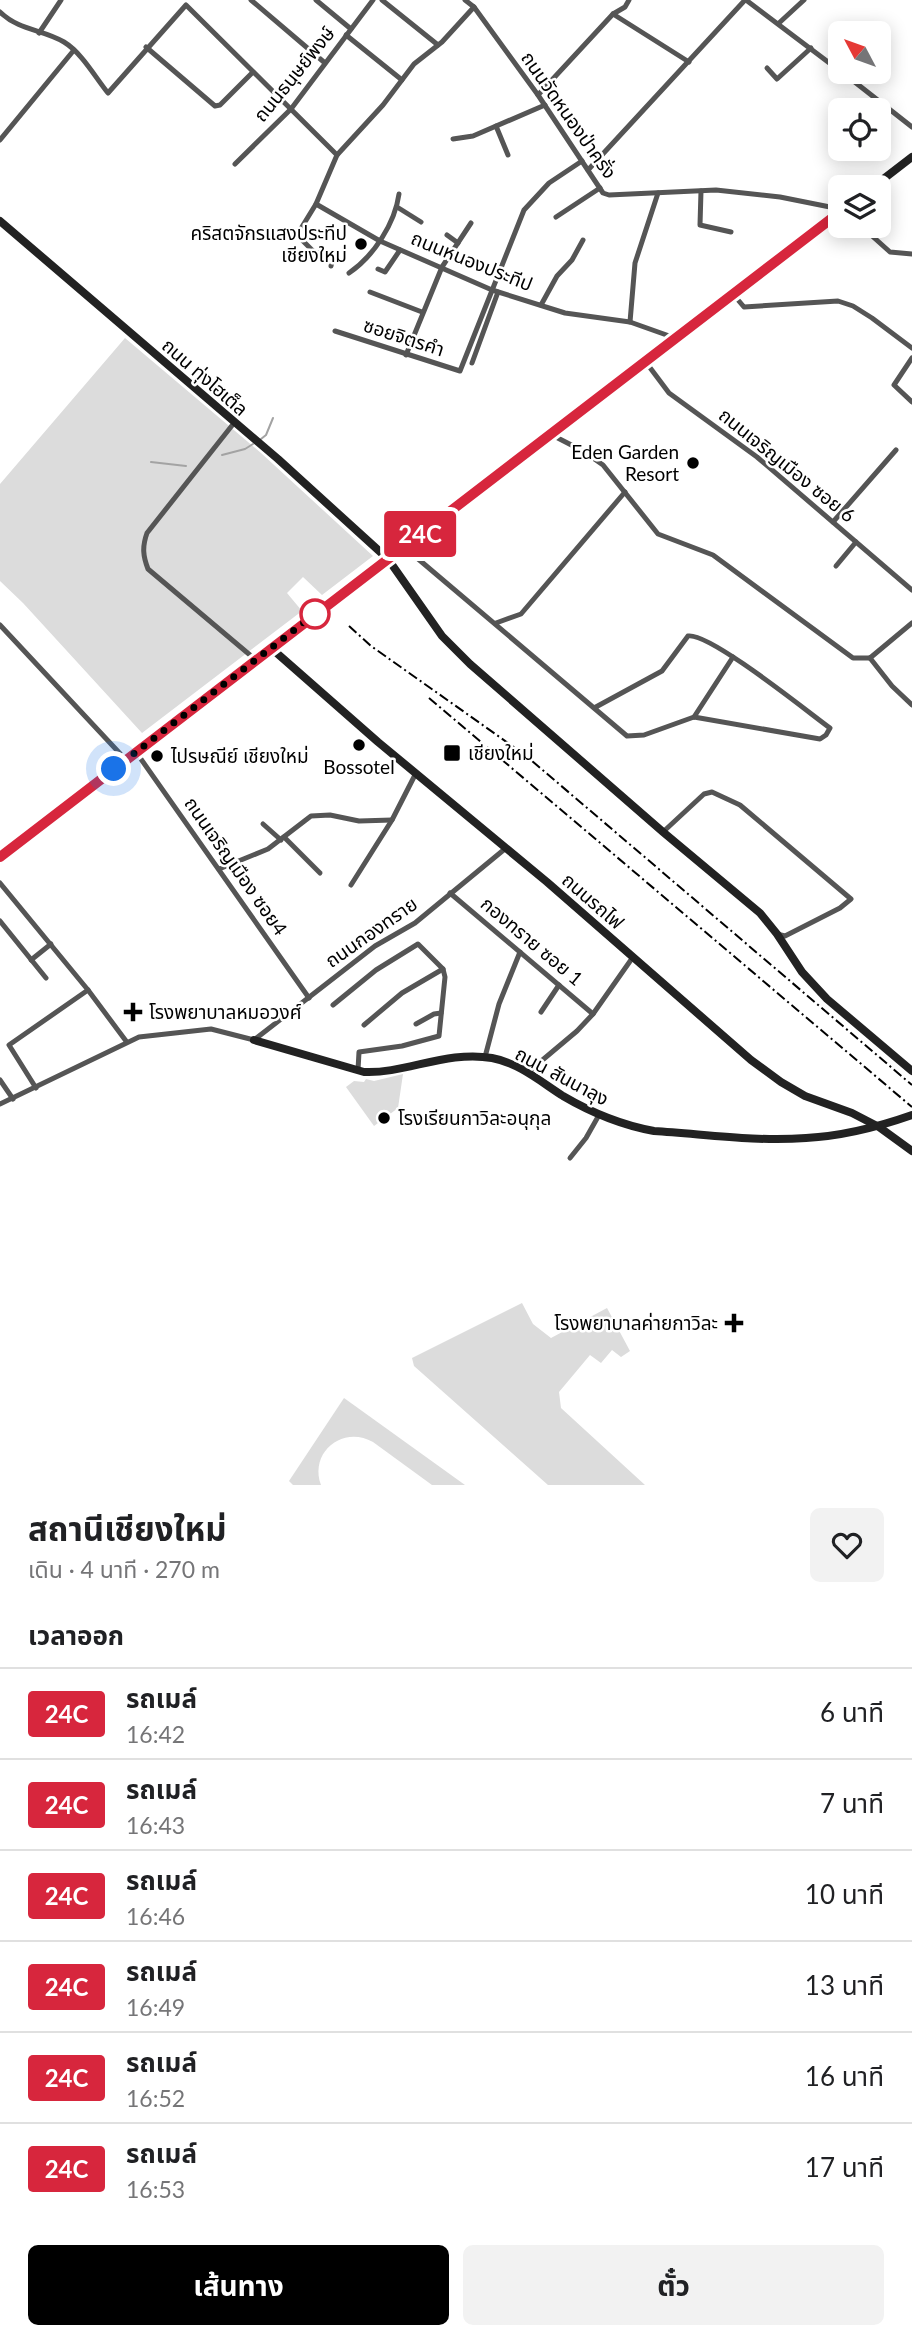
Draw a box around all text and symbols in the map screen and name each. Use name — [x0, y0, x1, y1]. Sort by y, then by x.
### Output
street label: ถนนธนุษย์พงษ์ — [248, 21, 340, 127]
north arrow — [828, 21, 891, 84]
map controls — [828, 21, 891, 238]
street label: ถนนวัดหนองป่าครั่ง — [517, 47, 622, 183]
button: locate — [828, 98, 891, 161]
button: layers — [828, 175, 891, 238]
place label: คริสตจักรแสงประทีป เชียงใหม่ — [190, 221, 347, 266]
street label: ถนนหนองประทีป — [408, 226, 536, 295]
marker: คริสตจักรแสงประทีป เชียงใหม่ — [353, 236, 369, 252]
street label: ซอยจิตรคำ — [361, 313, 447, 360]
street label: ถนน ทุ่งโฮเต็ล — [157, 333, 253, 421]
street label: ถนนเจริญเมือง ซอย 6 — [715, 403, 860, 527]
place label: Eden Garden Resort — [571, 440, 679, 485]
marker: Eden Garden Resort — [685, 455, 701, 471]
line badge: 24C — [380, 511, 460, 557]
text: 24C — [398, 519, 442, 548]
unlabelled marker — [300, 599, 330, 629]
marker: Bossotel — [351, 737, 367, 753]
place label: เชียงใหม่ — [468, 741, 534, 764]
marker: เชียงใหม่ — [442, 743, 462, 763]
place label: ไปรษณีย์ เชียงใหม่ — [170, 744, 309, 767]
marker: ไปรษณีย์ เชียงใหม่ — [149, 748, 165, 764]
your location — [96, 751, 131, 786]
place label: Bossotel — [323, 755, 395, 778]
street label: ถนนเจริญเมือง ซอย4 — [180, 792, 293, 939]
street label: ถนนรถไฟ — [558, 868, 629, 934]
street label: ถนนกองทราย — [320, 891, 421, 972]
street label: กองทราย ซอย 1 — [477, 891, 588, 990]
place label: โรงพยาบาลหมอวงศ์ — [149, 1000, 302, 1023]
marker: โรงพยาบาลหมอวงศ์ — [123, 1002, 143, 1022]
street label: ถนน สันนาลุง — [511, 1041, 613, 1111]
place label: โรงเรียนกาวิละอนุกุล — [398, 1106, 551, 1130]
marker: โรงเรียนกาวิละอนุกุล — [376, 1110, 392, 1126]
place label: โรงพยาบาลค่ายกาวิละ — [554, 1311, 718, 1334]
marker: โรงพยาบาลค่ายกาวิละ — [724, 1313, 744, 1333]
text: สถานีเชียงใหม่ — [28, 1508, 227, 1548]
button: heart — [810, 1508, 884, 1582]
text: เดิน · 4 นาที · 270 m — [28, 1555, 220, 1583]
text: เวลาออก — [28, 1619, 124, 1651]
text: รถเมล์ — [126, 1682, 197, 1714]
text: 6 นาที — [820, 1696, 884, 1728]
text: 24C — [45, 1699, 88, 1728]
text: 16:42 — [126, 1720, 185, 1748]
text: รถเมล์ — [126, 1773, 197, 1805]
text: 7 นาที — [820, 1787, 884, 1819]
text: 24C — [45, 1790, 88, 1819]
text: 16:43 — [126, 1811, 185, 1839]
text: รถเมล์ — [126, 1864, 197, 1896]
text: 10 นาที — [805, 1878, 884, 1910]
text: 24C — [45, 1881, 88, 1910]
text: 16:46 — [126, 1902, 185, 1930]
text: รถเมล์ — [126, 1955, 197, 1987]
text: 13 นาที — [805, 1969, 884, 2001]
text: 24C — [45, 1972, 88, 2001]
text: 16:49 — [126, 1993, 185, 2021]
text: รถเมล์ — [126, 2046, 197, 2078]
text: 16 นาที — [805, 2060, 884, 2092]
text: 24C — [45, 2063, 88, 2092]
text: 16:52 — [126, 2084, 185, 2112]
text: รถเมล์ — [126, 2137, 197, 2169]
text: 17 นาที — [805, 2151, 884, 2183]
text: 24C — [45, 2154, 88, 2183]
text: 16:53 — [126, 2175, 185, 2203]
button: เส้นทาง — [28, 2245, 449, 2325]
button: ตั๋ว — [463, 2245, 884, 2325]

